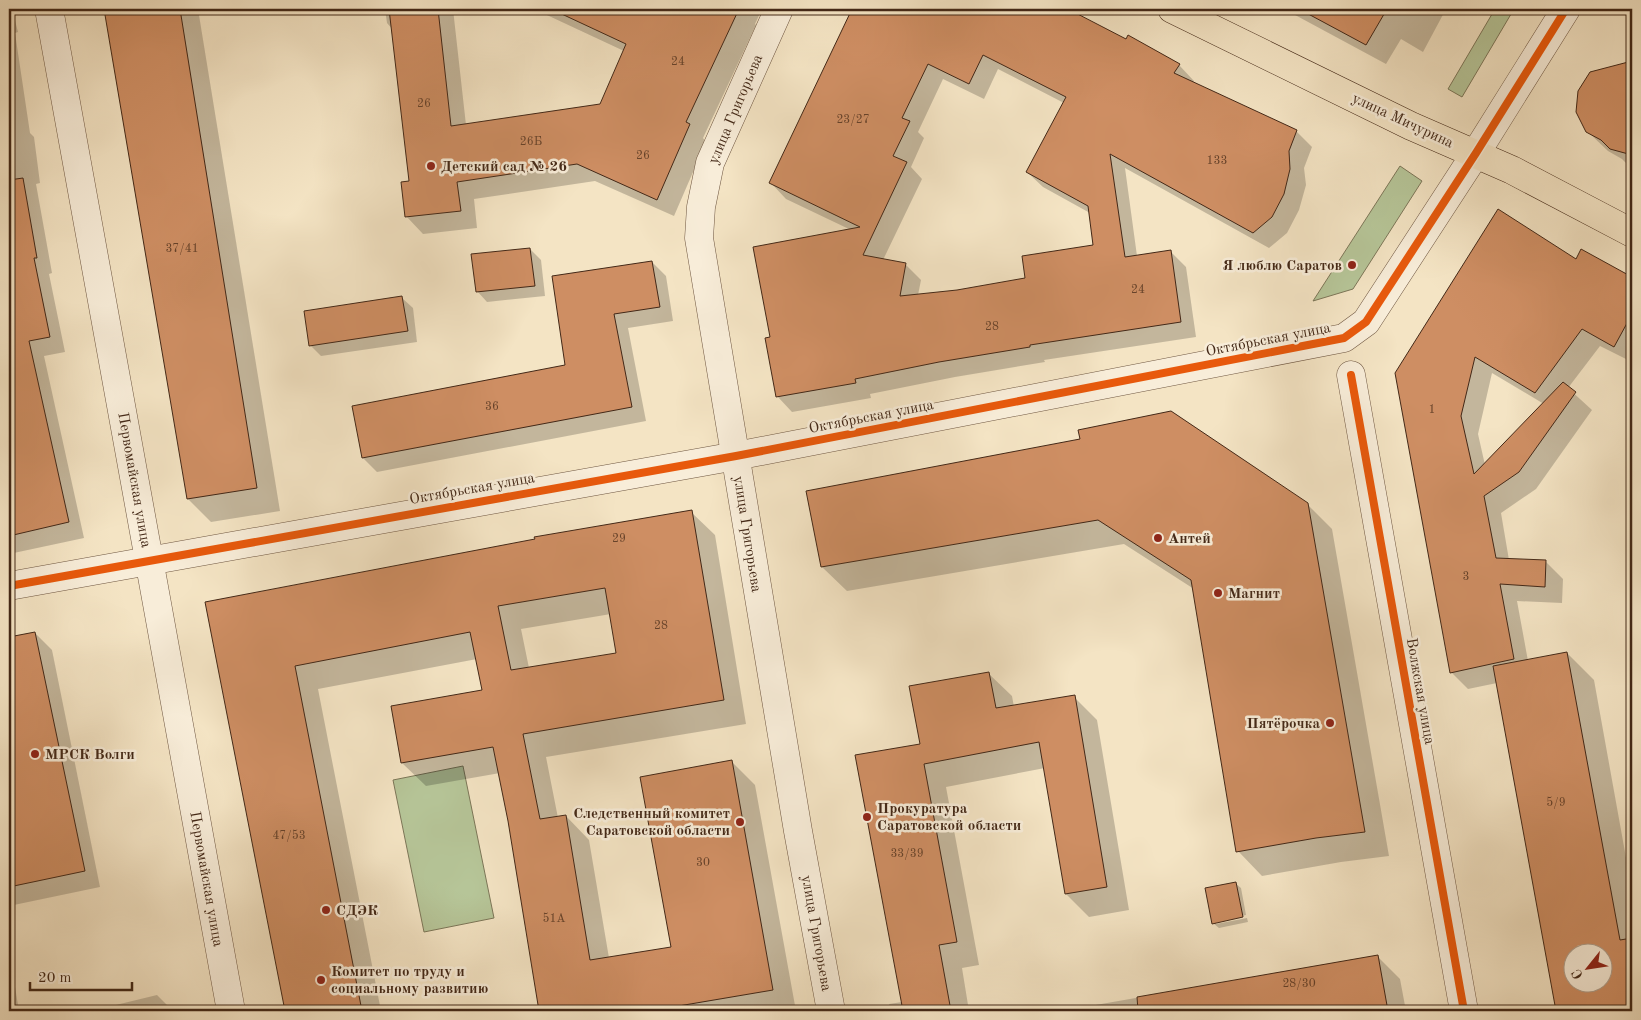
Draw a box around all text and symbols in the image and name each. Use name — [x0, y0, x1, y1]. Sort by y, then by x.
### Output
street label: улица Григорьева — [706, 52, 766, 167]
house number: 24 — [671, 56, 685, 68]
street label: улица Мичурина — [1349, 91, 1456, 152]
house number: 26 — [417, 98, 431, 110]
house number: 23/27 — [836, 114, 870, 126]
house number: 26Б — [520, 136, 542, 148]
house number: 26 — [636, 150, 650, 162]
house number: 133 — [1207, 155, 1227, 167]
marker: Детский сад № 26 — [425, 160, 437, 172]
place label: Детский сад № 26 — [441, 160, 567, 175]
house number: 37/41 — [165, 243, 199, 255]
place label: Я люблю Саратов — [1222, 259, 1342, 274]
marker: Я люблю Саратов — [1346, 259, 1358, 271]
house number: 24 — [1131, 284, 1145, 296]
house number: 28 — [985, 321, 999, 333]
street label: Октябрьская улица — [1205, 321, 1333, 360]
street label: Октябрьская улица — [808, 398, 936, 437]
house number: 36 — [485, 401, 499, 413]
house number: 1 — [1429, 404, 1435, 416]
street label: Первомайская улица — [114, 411, 153, 550]
street label: Октябрьская улица — [408, 471, 537, 508]
street label: улица Григорьева — [730, 475, 763, 594]
marker: Антей — [1152, 532, 1164, 544]
place label: Антей — [1168, 532, 1211, 547]
house number: 29 — [612, 533, 626, 545]
house number: 3 — [1463, 571, 1469, 583]
marker: Магнит — [1212, 587, 1224, 599]
place label: Магнит — [1228, 587, 1280, 602]
house number: 28 — [654, 620, 668, 632]
street label: Волжская улица — [1403, 637, 1436, 746]
place label: Пятёрочка — [1246, 717, 1320, 732]
marker: Пятёрочка — [1324, 717, 1336, 729]
marker: МРСК Волги — [29, 748, 41, 760]
place label: МРСК Волги — [45, 748, 135, 763]
house number: 5/9 — [1546, 796, 1566, 809]
place label: Прокуратура Саратовской области — [877, 802, 1021, 834]
place label: Следственный комитет Саратовской области — [573, 807, 730, 839]
street label: Первомайская улица — [186, 810, 225, 949]
marker: Прокуратура Саратовской области — [861, 811, 873, 823]
marker: Следственный комитет Саратовской области — [734, 816, 746, 828]
house number: 47/53 — [272, 829, 306, 842]
house number: 33/39 — [890, 848, 924, 860]
house number: 30 — [696, 857, 710, 869]
street label: улица Григорьева — [798, 874, 833, 993]
marker: СДЭК — [320, 904, 332, 916]
place label: СДЭК — [336, 904, 378, 919]
house number: 51А — [542, 912, 566, 925]
north arrow — [1564, 942, 1614, 992]
scale bar — [30, 960, 132, 992]
place label: Комитет по труду и социальному развитию — [331, 965, 488, 997]
text: С — [1569, 966, 1586, 982]
text: 20 m — [38, 971, 72, 986]
marker: Комитет по труду и социальному развитию — [315, 974, 327, 986]
house number: 28/30 — [1282, 978, 1316, 990]

